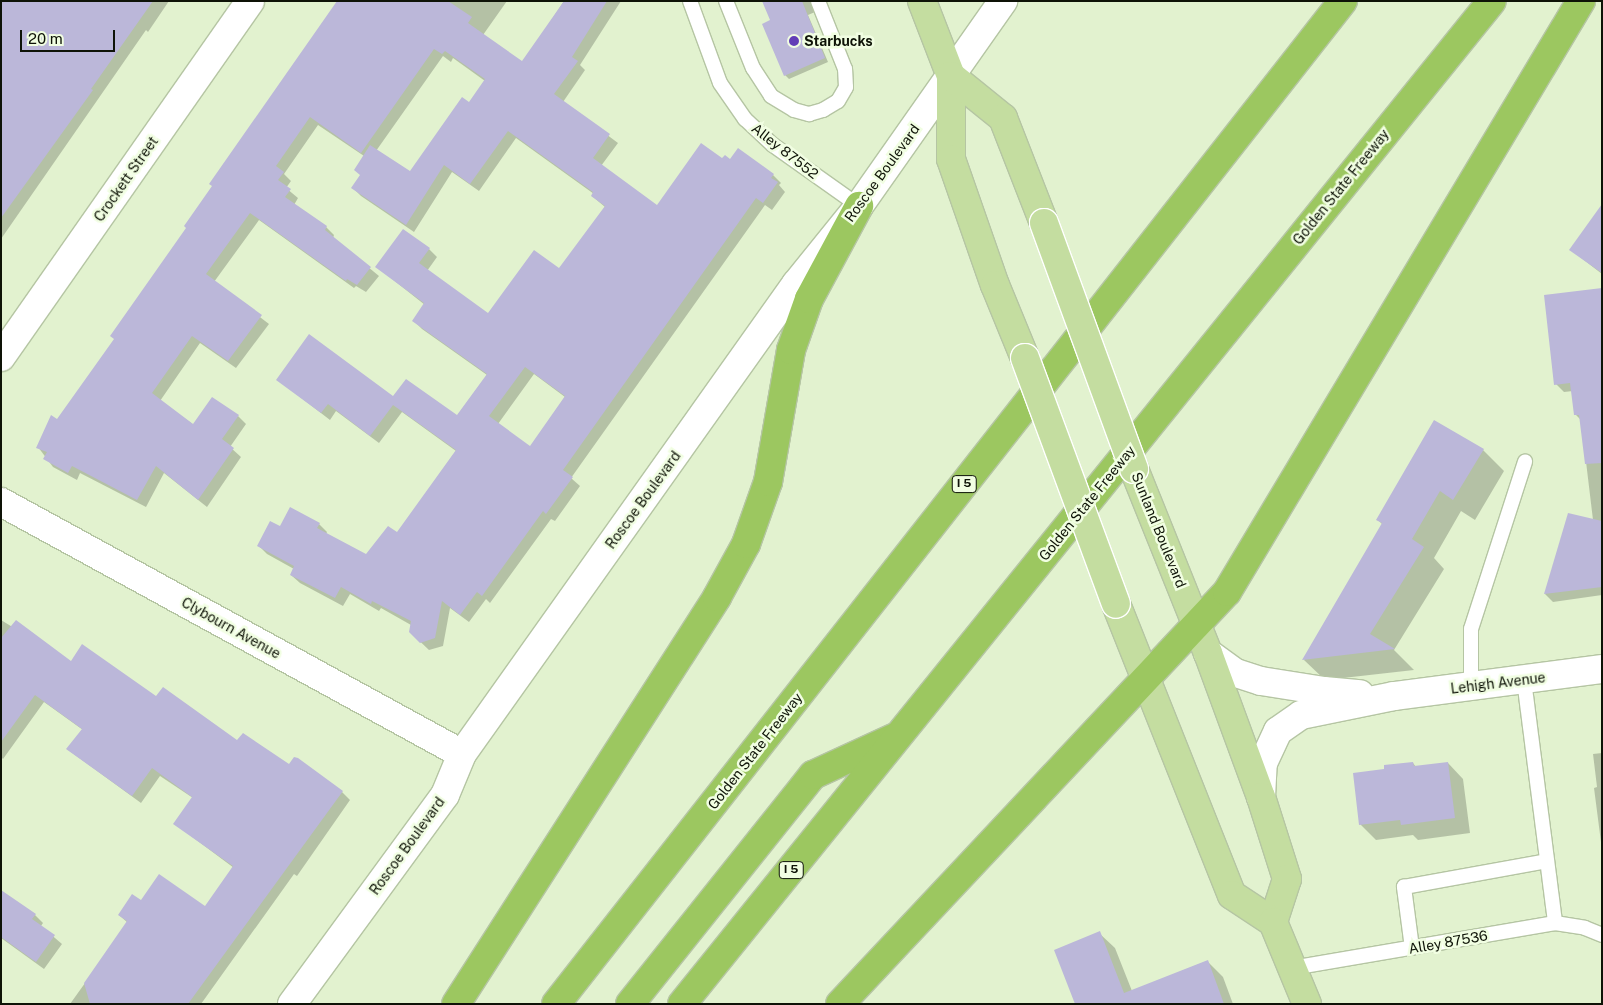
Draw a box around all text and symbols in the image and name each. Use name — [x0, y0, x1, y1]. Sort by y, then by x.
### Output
scale bar — [22, 20, 118, 52]
text: 20 m — [28, 30, 63, 47]
place label: Starbucks — [804, 33, 873, 49]
marker: Starbucks — [788, 35, 800, 47]
street label: Alley 87552 — [748, 120, 822, 182]
street label: Roscoe Boulevard — [841, 121, 923, 225]
street label: Golden State Freeway — [1289, 126, 1393, 248]
street label: Crockett Street — [90, 133, 162, 225]
street label: Golden State Freeway — [1035, 442, 1139, 564]
street label: Roscoe Boulevard — [602, 448, 684, 552]
street label: Sunland Boulevard — [1128, 470, 1190, 590]
road number: I 5 — [952, 474, 976, 494]
street label: Clybourn Avenue — [179, 594, 283, 662]
street label: Lehigh Avenue — [1450, 669, 1546, 697]
street label: Golden State Freeway — [704, 689, 806, 813]
street label: Roscoe Boulevard — [366, 794, 448, 898]
road number: I 5 — [778, 860, 804, 880]
street label: Alley 87536 — [1407, 927, 1489, 957]

